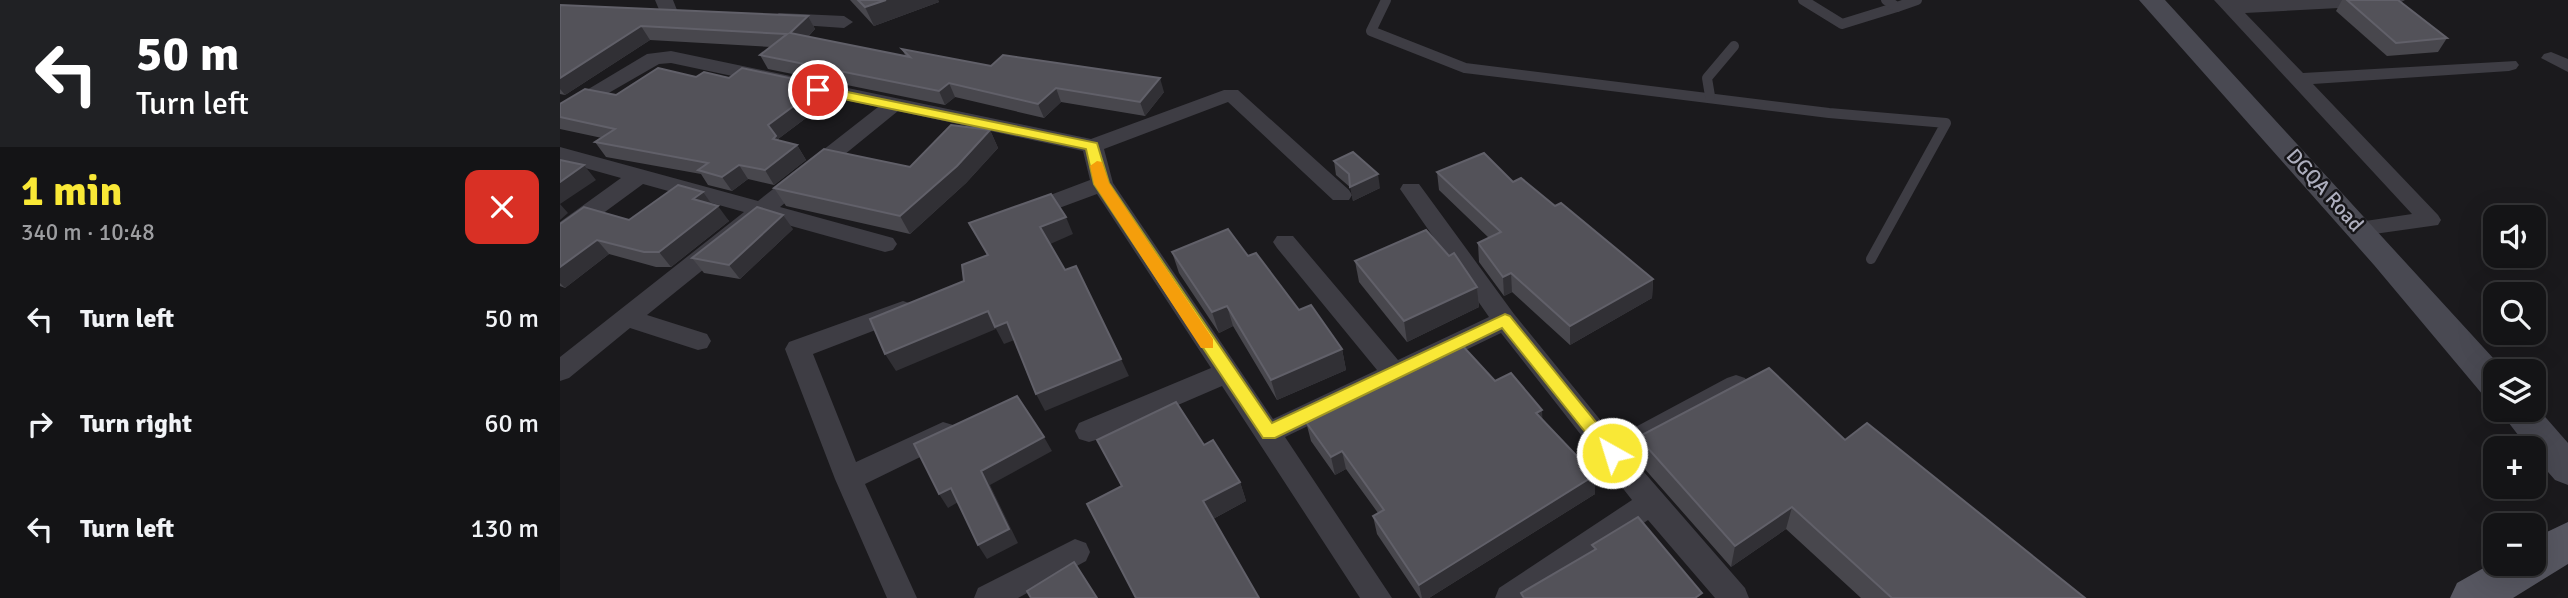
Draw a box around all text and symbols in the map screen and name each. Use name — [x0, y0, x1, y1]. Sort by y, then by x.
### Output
text: 50 m — [136, 24, 239, 84]
icon: left — [21, 28, 112, 119]
pin — [788, 60, 848, 120]
icon: arrive — [799, 71, 837, 109]
text: Turn left — [136, 84, 249, 123]
street label: DGQA Road — [2281, 143, 2369, 237]
text: 1 min — [21, 166, 122, 217]
button: close — [465, 170, 539, 244]
map controls — [2483, 205, 2546, 576]
button: sound — [2483, 205, 2546, 268]
text: 340 m · 10:48 — [21, 218, 155, 247]
button: search — [2483, 282, 2546, 345]
icon: left — [21, 300, 59, 338]
text: Turn left — [80, 303, 174, 335]
text: 50 m — [484, 303, 539, 335]
button: layers — [2483, 359, 2546, 422]
icon: right — [21, 405, 59, 443]
text: Turn right — [80, 408, 192, 440]
text: 60 m — [484, 408, 539, 440]
position arrow — [1575, 416, 1649, 490]
button: + — [2483, 436, 2546, 499]
icon: left — [21, 510, 59, 548]
text: Turn left — [80, 513, 174, 545]
text: 130 m — [470, 513, 539, 545]
button: − — [2483, 513, 2546, 576]

